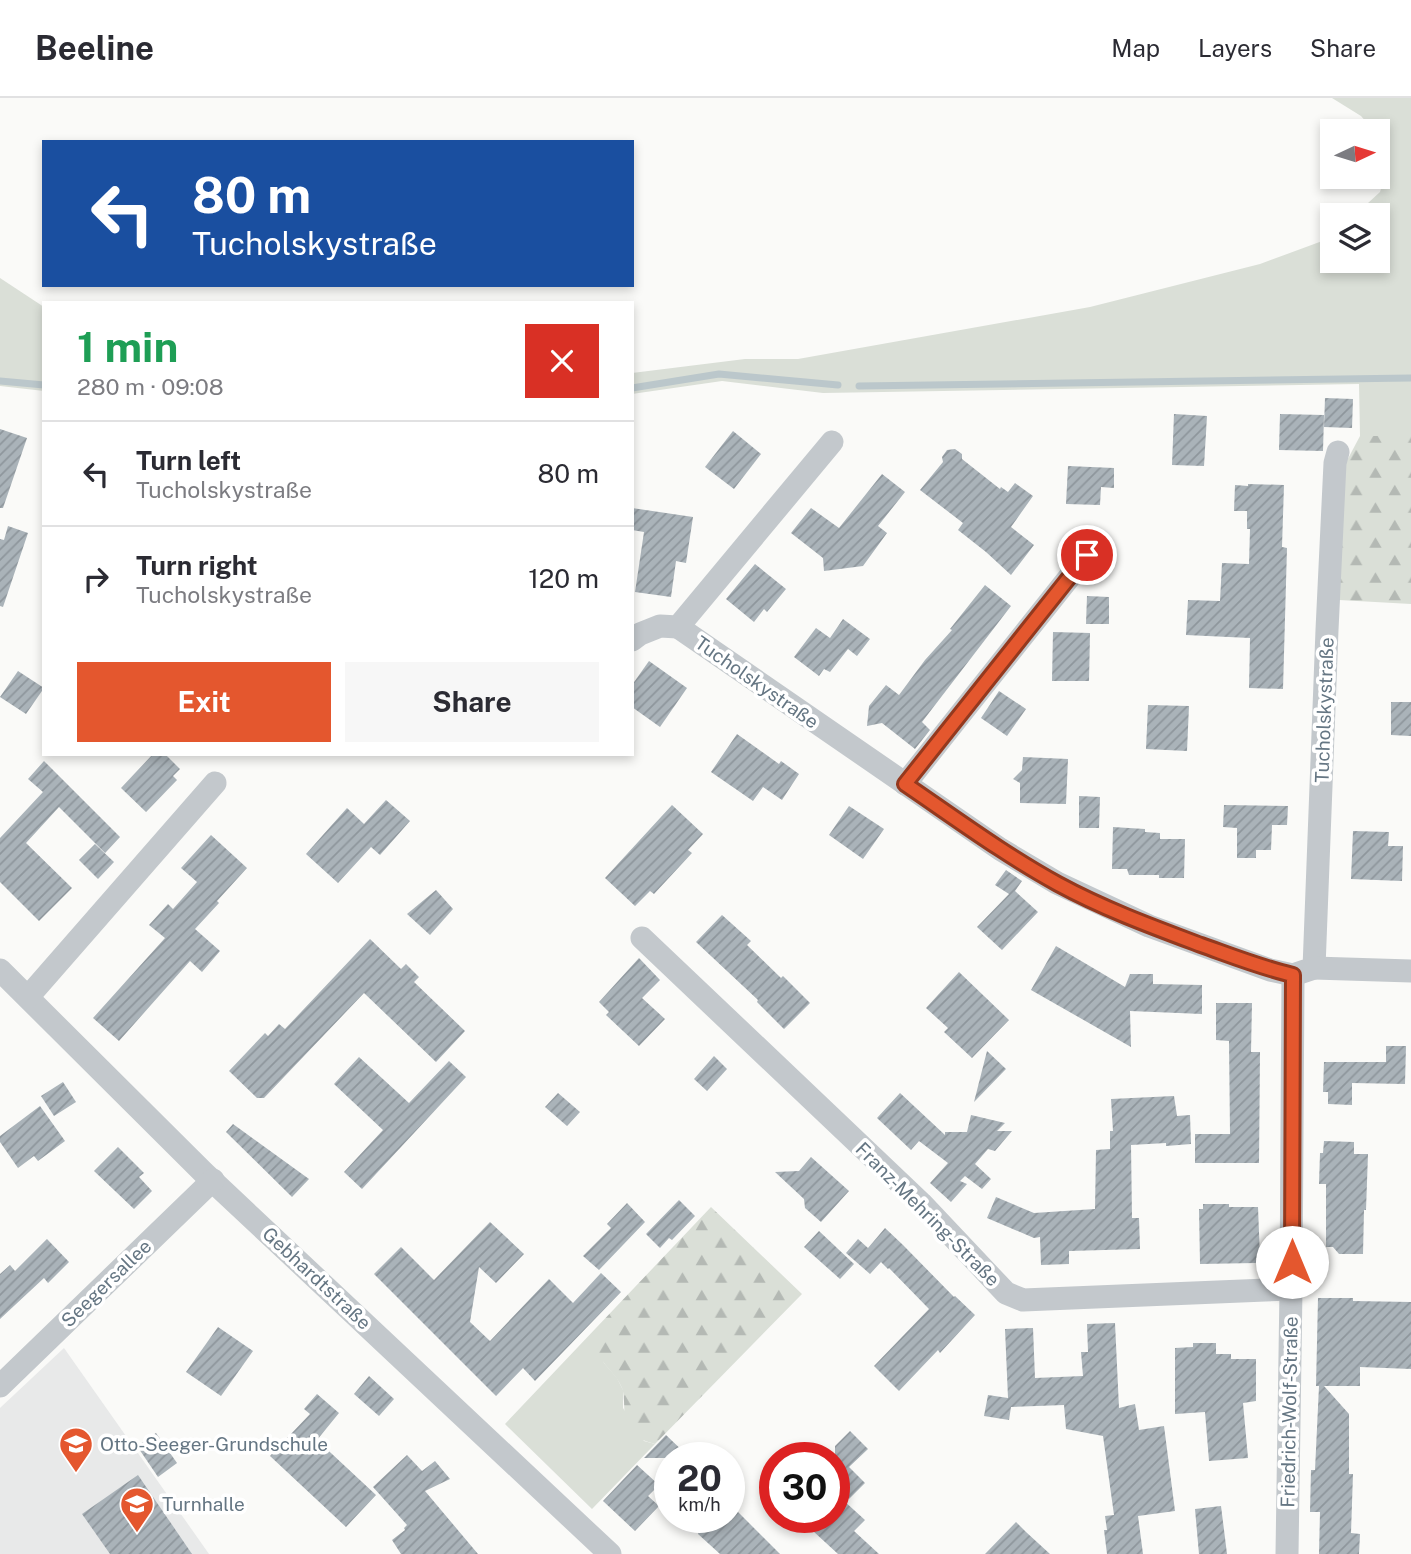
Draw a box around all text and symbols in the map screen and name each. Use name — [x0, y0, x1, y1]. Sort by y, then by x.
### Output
text: Beeline — [35, 29, 154, 67]
text: Map — [1111, 34, 1160, 62]
text: Layers — [1198, 34, 1272, 62]
text: Share — [1310, 34, 1376, 62]
north arrow — [1320, 119, 1390, 189]
map controls — [1320, 119, 1390, 273]
text: 80 m — [192, 166, 311, 224]
icon: left — [77, 168, 168, 259]
button: layers — [1320, 203, 1390, 273]
text: Tucholskystraße — [192, 225, 437, 262]
text: 1 min — [77, 322, 178, 371]
button: close — [525, 324, 599, 398]
text: 280 m · 09:08 — [77, 373, 224, 400]
text: Turn left — [136, 445, 241, 476]
icon: left — [77, 455, 115, 493]
text: 80 m — [538, 458, 599, 489]
text: Tucholskystraße — [136, 476, 312, 503]
pin — [1057, 525, 1117, 585]
icon: arrive — [1068, 536, 1106, 574]
text: Turn right — [136, 550, 258, 581]
icon: right — [77, 560, 115, 598]
text: 120 m — [528, 563, 599, 594]
text: Tucholskystraße — [136, 581, 312, 608]
street label: Tucholskystraße — [691, 631, 823, 733]
street label: Tucholskystraße — [1310, 637, 1338, 783]
button: Exit — [77, 662, 331, 742]
button: Share — [345, 662, 599, 742]
street label: Franz-Mehring-Straße — [852, 1138, 1004, 1290]
street label: Gebhardtstraße — [258, 1222, 376, 1334]
position arrow — [1255, 1225, 1329, 1299]
street label: Seegersallee — [57, 1235, 155, 1331]
street label: Friedrich-Wolf-Straße — [1276, 1316, 1302, 1508]
school or university icon: Otto-Seeger-Grundschule — [57, 1425, 95, 1474]
place label: Otto-Seeger-Grundschule — [100, 1433, 328, 1455]
speed limit sign: 30 — [759, 1442, 850, 1533]
text: 20 — [677, 1458, 722, 1499]
school or university icon: Turnhalle — [118, 1485, 156, 1534]
place label: Turnhalle — [162, 1493, 245, 1515]
text: km/h — [678, 1494, 721, 1515]

